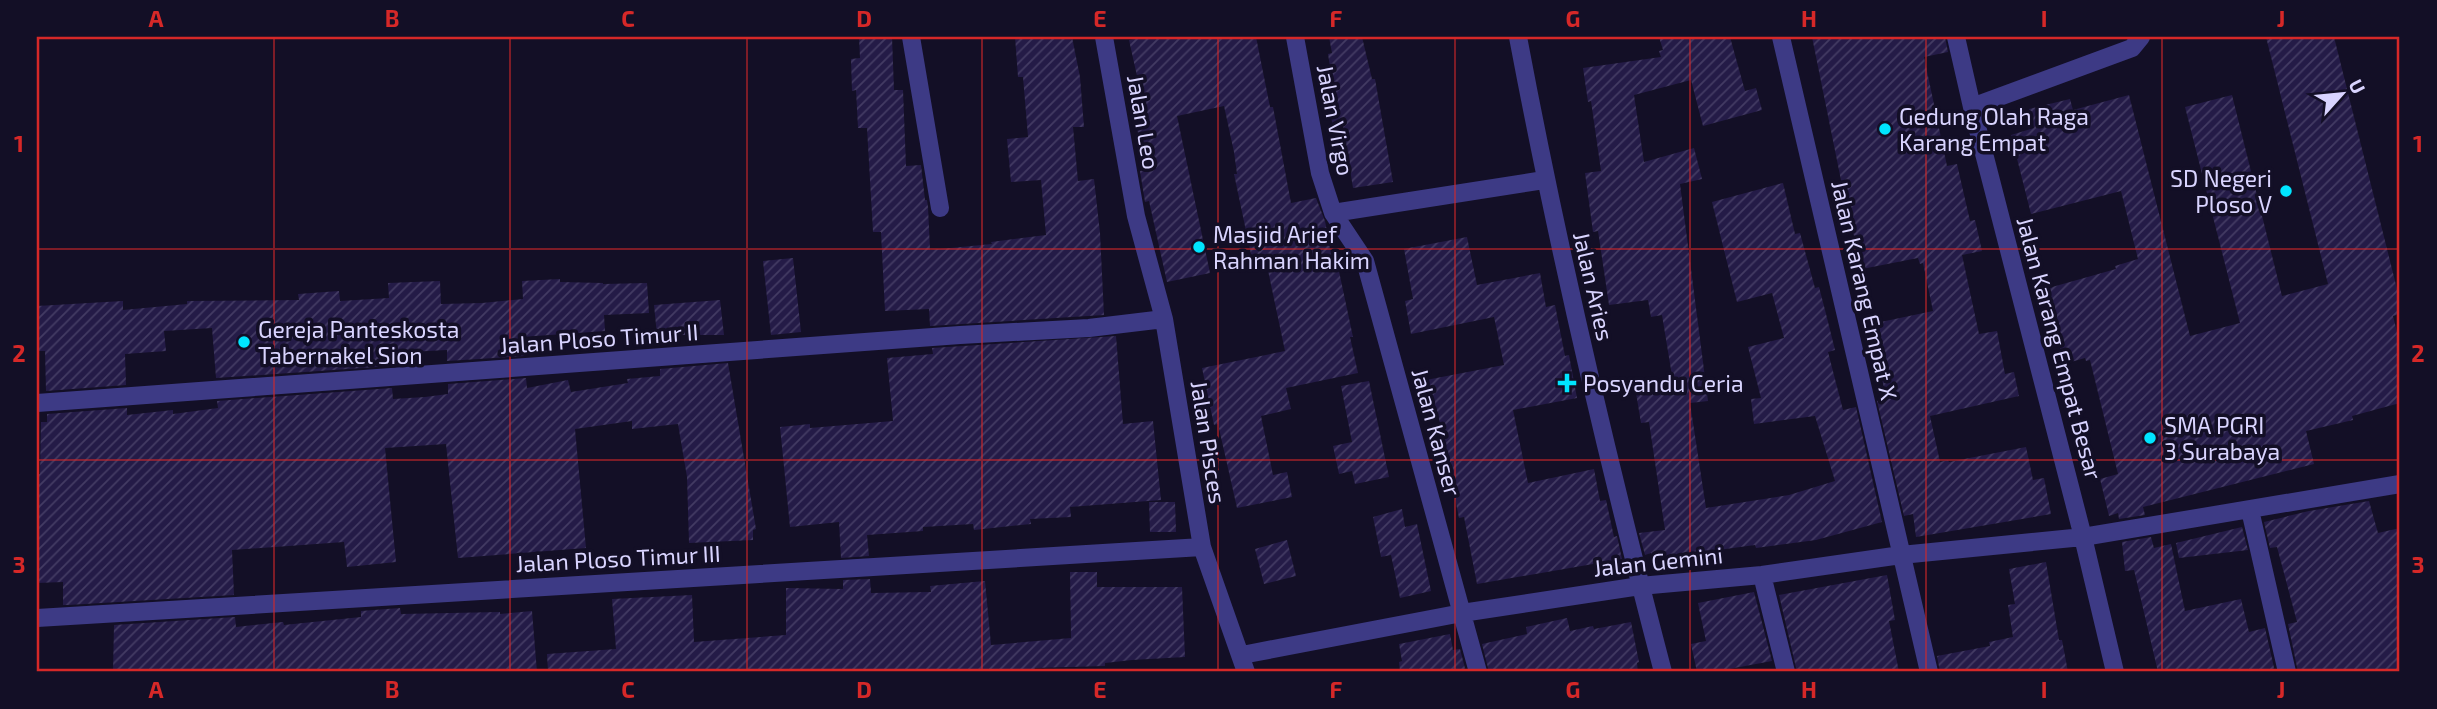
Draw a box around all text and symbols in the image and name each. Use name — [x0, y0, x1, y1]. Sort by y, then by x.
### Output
text: A — [148, 4, 164, 32]
text: B — [385, 4, 399, 32]
text: C — [621, 4, 635, 32]
text: D — [856, 4, 872, 32]
text: E — [1093, 4, 1107, 32]
text: F — [1330, 4, 1343, 32]
text: G — [1566, 4, 1580, 32]
text: H — [1801, 4, 1817, 32]
text: I — [2041, 4, 2047, 32]
text: J — [2277, 4, 2285, 32]
north arrow — [2308, 60, 2378, 130]
street label: Jalan Virgo — [1312, 62, 1360, 178]
street label: Jalan Leo — [1122, 72, 1166, 172]
text: U — [2344, 75, 2371, 97]
place label: Gedung Olah Raga Karang Empat — [1899, 102, 2089, 156]
marker: Gedung Olah Raga Karang Empat — [1877, 121, 1893, 137]
text: 1 — [14, 129, 24, 157]
text: 1 — [2413, 129, 2423, 157]
place label: SD Negeri Ploso V — [2170, 164, 2272, 218]
street label: Jalan Karang Empat X — [1826, 177, 1904, 403]
marker: SD Negeri Ploso V — [2278, 183, 2294, 199]
street label: Jalan Karang Empat Besar — [2011, 214, 2109, 482]
place label: Masjid Arief Rahman Hakim — [1213, 220, 1370, 274]
street label: Jalan Aries — [1568, 229, 1620, 343]
marker: Masjid Arief Rahman Hakim — [1191, 239, 1207, 255]
place label: Gereja Panteskosta Tabernakel Sion — [258, 315, 459, 369]
street label: Jalan Ploso Timur II — [499, 317, 699, 359]
marker: Gereja Panteskosta Tabernakel Sion — [236, 334, 252, 350]
text: 2 — [12, 339, 26, 367]
text: 2 — [2411, 339, 2425, 367]
street label: Jalan Kanser — [1406, 365, 1468, 499]
place label: Posyandu Ceria — [1583, 369, 1744, 397]
marker: Posyandu Ceria — [1557, 373, 1577, 393]
street label: Jalan Pisces — [1185, 378, 1233, 506]
place label: SMA PGRI 3 Surabaya — [2164, 411, 2280, 465]
marker: SMA PGRI 3 Surabaya — [2142, 430, 2158, 446]
street label: Jalan Ploso Timur III — [515, 539, 721, 577]
street label: Jalan Gemini — [1592, 540, 1724, 582]
text: 3 — [12, 550, 26, 578]
text: 3 — [2411, 550, 2425, 578]
text: A — [148, 675, 164, 703]
text: B — [385, 675, 399, 703]
text: C — [621, 675, 635, 703]
text: D — [856, 675, 872, 703]
text: E — [1093, 675, 1107, 703]
text: F — [1330, 675, 1343, 703]
text: G — [1566, 675, 1580, 703]
text: H — [1801, 675, 1817, 703]
text: I — [2041, 675, 2047, 703]
text: J — [2277, 675, 2285, 703]

